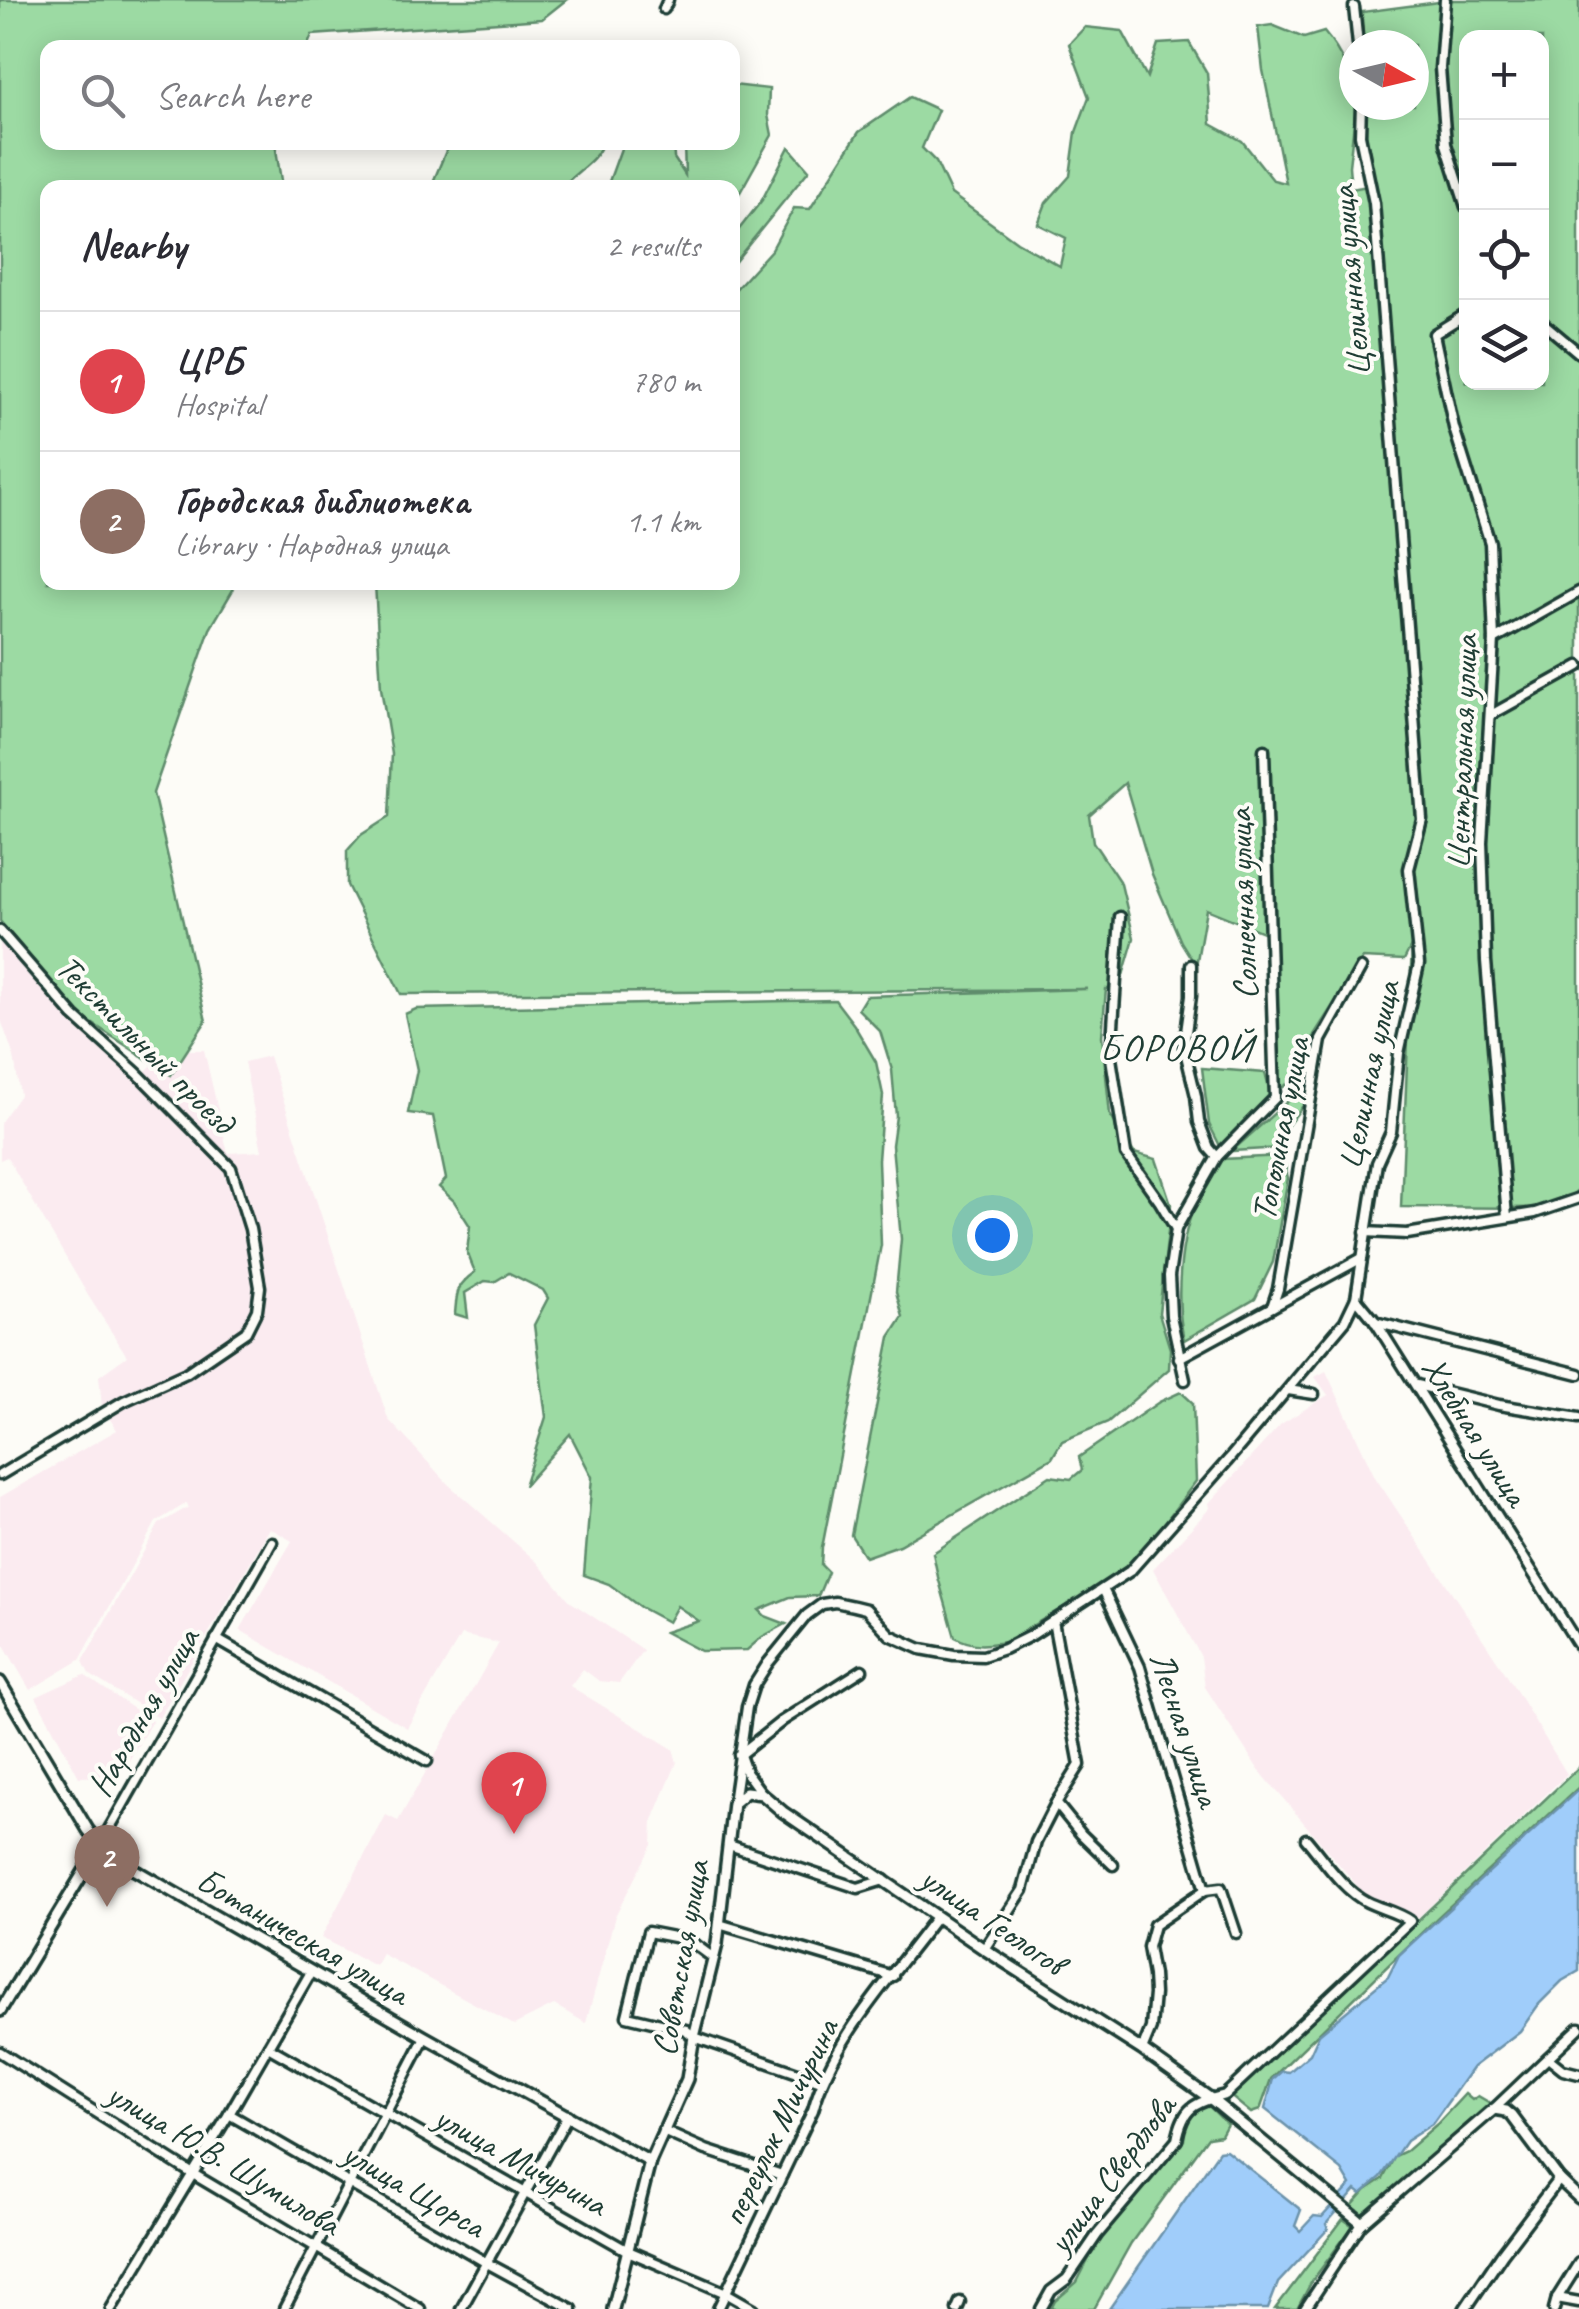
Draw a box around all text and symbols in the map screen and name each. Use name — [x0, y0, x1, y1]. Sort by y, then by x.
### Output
north arrow — [1339, 30, 1429, 120]
map controls — [1459, 30, 1549, 390]
button: + — [1459, 30, 1549, 120]
search box — [40, 40, 740, 150]
icon: search — [75, 68, 130, 123]
text: Search here — [155, 72, 310, 119]
button: − — [1459, 120, 1549, 210]
street label: Целинная улица — [1320, 181, 1381, 378]
button: locate — [1459, 210, 1549, 300]
text: Nearby — [80, 219, 186, 272]
text: 2 results — [606, 225, 700, 266]
button: layers — [1459, 300, 1549, 390]
text: ЦРБ — [175, 337, 243, 384]
text: 1 — [105, 361, 120, 402]
text: 780 m — [631, 361, 700, 402]
text: Hospital — [175, 384, 262, 425]
text: Городская библиотека — [175, 477, 469, 524]
text: 2 — [105, 501, 120, 542]
text: 1.1 km — [626, 501, 700, 542]
text: Library · Народная улица — [175, 524, 448, 565]
street label: Центральная улица — [1435, 631, 1488, 870]
street label: Солнечная улица — [1217, 805, 1268, 1000]
street label: Текстильный проезд — [46, 945, 247, 1146]
street label: Целинная улица — [1327, 974, 1411, 1173]
district label: БОРОВОЙ — [1100, 1024, 1258, 1071]
street label: Тополиная улица — [1241, 1032, 1321, 1224]
your location — [967, 1210, 1018, 1261]
street label: Хлебная улица — [1412, 1348, 1541, 1517]
street label: Народная улица — [77, 1618, 211, 1805]
street label: Лесная улица — [1139, 1646, 1232, 1815]
pin: 1 — [482, 1752, 546, 1834]
pin: 2 — [74, 1824, 140, 1907]
street label: Советская улица — [641, 1854, 720, 2059]
street label: улица Геологов — [910, 1854, 1079, 1989]
street label: Ботаническая улица — [188, 1857, 419, 2017]
street label: переулок Мичурина — [710, 2010, 850, 2233]
street label: улица Ю.В. Шумилова — [97, 2070, 351, 2247]
street label: улица Свердлова — [1036, 2084, 1187, 2264]
street label: улица Мичурина — [425, 2094, 617, 2228]
street label: улица Щорса — [333, 2130, 495, 2249]

